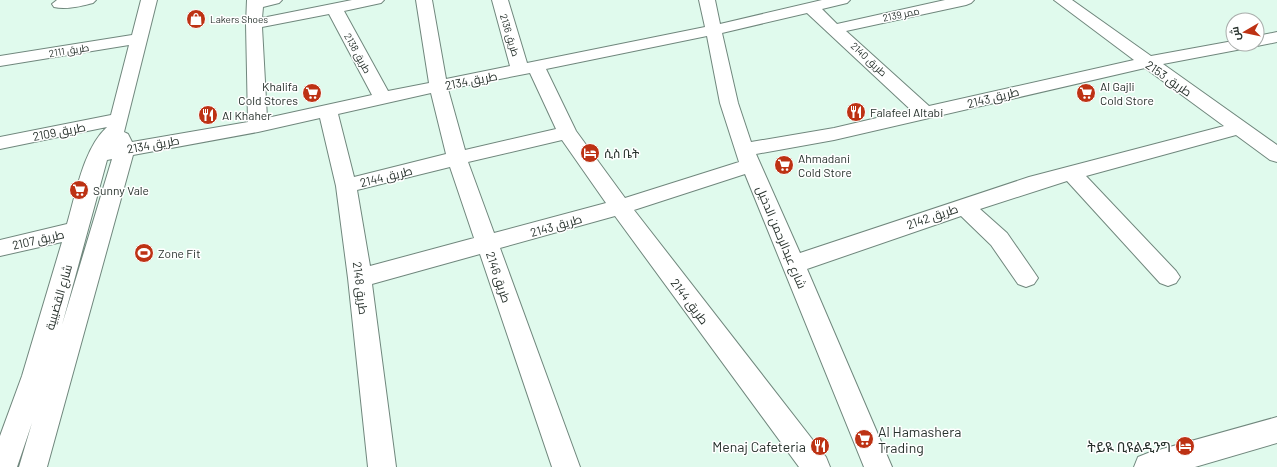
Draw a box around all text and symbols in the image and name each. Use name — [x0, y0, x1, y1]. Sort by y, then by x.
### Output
street label: ممر 2139 — [882, 4, 920, 24]
shop icon: Lakers Shoes — [185, 8, 207, 30]
street label: طريق 2136 — [497, 12, 522, 58]
north arrow — [1225, 12, 1265, 52]
place label: Lakers Shoes — [210, 13, 268, 25]
text: ش — [1227, 25, 1243, 42]
street label: طريق 2138 — [341, 31, 374, 76]
street label: طريق 2140 — [848, 39, 889, 79]
street label: طريق 2111 — [48, 41, 90, 60]
street label: طريق 2153 — [1143, 57, 1195, 100]
street label: طريق 2134 — [444, 68, 499, 93]
place label: Khalifa Cold Stores — [238, 79, 298, 107]
place label: Al Gajli Cold Store — [1100, 79, 1154, 107]
supermarket icon: Khalifa Cold Stores — [301, 82, 323, 104]
supermarket icon: Al Gajli Cold Store — [1075, 82, 1097, 104]
street label: طريق 2143 — [966, 84, 1021, 111]
restaurant icon: Falafeel Altabi — [845, 101, 867, 123]
restaurant icon: Al Khaher — [197, 104, 219, 126]
place label: Falafeel Altabi — [870, 105, 943, 119]
place label: Al Khaher — [222, 108, 272, 122]
street label: طريق 2109 — [31, 119, 87, 144]
street label: طريق 2134 — [126, 132, 181, 156]
hotel icon: ሲስ ቤት — [579, 142, 601, 164]
place label: ሲስ ቤት — [604, 146, 640, 160]
place label: Ahmadani Cold Store — [798, 151, 852, 179]
supermarket icon: Ahmadani Cold Store — [773, 154, 795, 176]
street label: طريق 2144 — [358, 163, 414, 190]
supermarket icon: Sunny Vale — [68, 179, 90, 201]
place label: Sunny Vale — [93, 183, 149, 197]
street label: شارع عبدالرحمن الدخيل — [752, 184, 810, 291]
street label: طريق 2142 — [905, 201, 960, 232]
street label: طريق 2143 — [529, 211, 584, 240]
street label: طريق 2107 — [11, 226, 66, 253]
sports icon: Zone Fit — [133, 242, 155, 264]
place label: Zone Fit — [158, 246, 201, 260]
street label: طريق 2146 — [483, 250, 514, 305]
street label: طريق 2148 — [350, 261, 371, 315]
street label: شارع القضيبية — [42, 263, 76, 332]
street label: طريق 2144 — [668, 275, 712, 327]
place label: Al Hamashera Trading — [878, 423, 961, 456]
supermarket icon: Al Hamashera Trading — [853, 428, 875, 450]
restaurant icon: Menaj Cafeteria — [809, 435, 831, 457]
hotel icon: ትይዪ ቢዩልዲንግ — [1174, 435, 1196, 457]
place label: Menaj Cafeteria — [712, 438, 806, 455]
place label: ትይዪ ቢዩልዲንግ — [1087, 438, 1171, 455]

